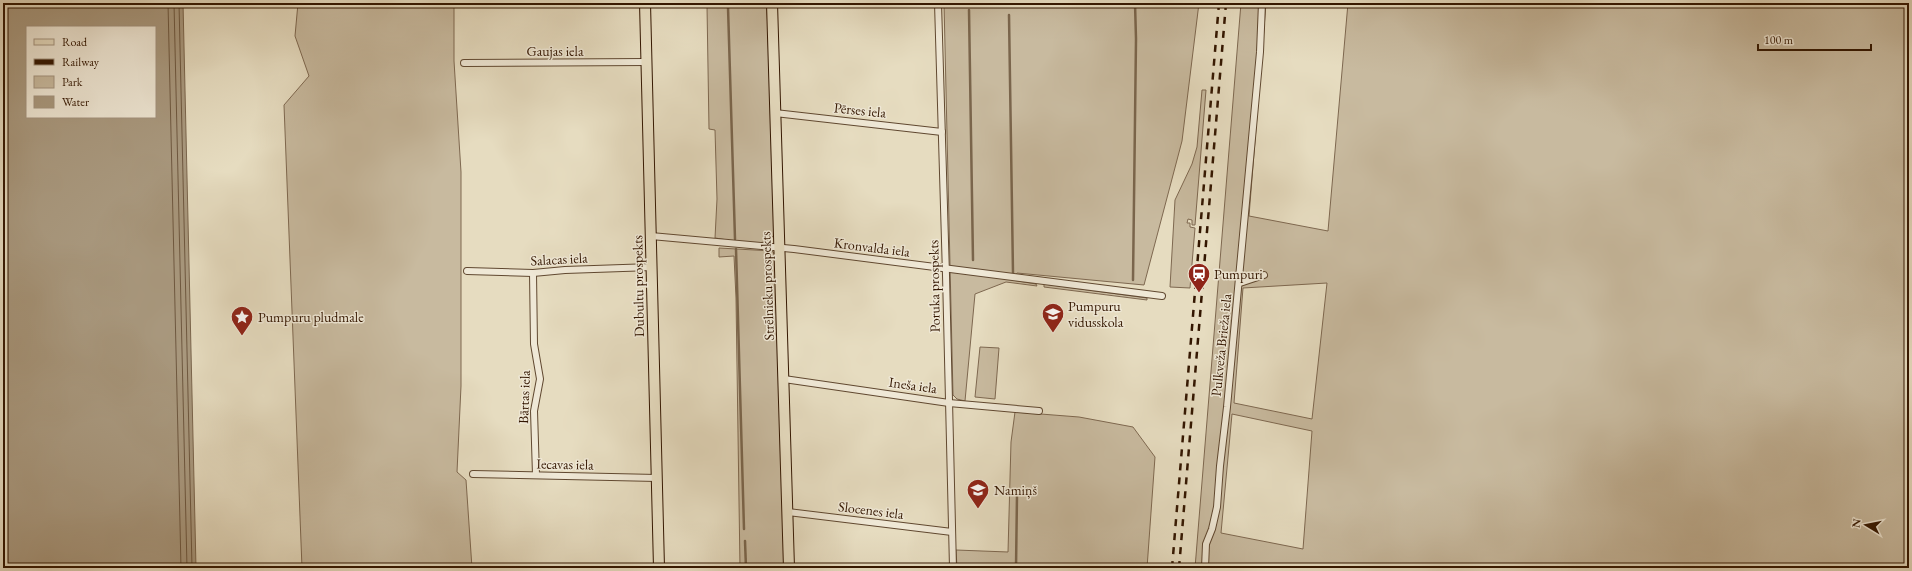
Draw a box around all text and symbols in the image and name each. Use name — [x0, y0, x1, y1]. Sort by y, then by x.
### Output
legend — [26, 26, 156, 118]
scale bar — [1758, 26, 1871, 52]
text: 100 m — [1764, 32, 1794, 48]
text: Road — [62, 34, 88, 50]
street label: Gaujas iela — [526, 42, 584, 60]
text: Railway — [62, 54, 100, 70]
text: Park — [62, 74, 83, 90]
text: Water — [62, 94, 89, 110]
street label: Pērses iela — [833, 98, 887, 122]
street label: Strēlnieku prospekts — [756, 231, 778, 341]
street label: Kronvalda iela — [833, 233, 911, 261]
street label: Dubultu prospekts — [628, 234, 648, 337]
street label: Poruka prospekts — [924, 239, 944, 332]
street label: Salacas iela — [530, 248, 588, 269]
station icon: Pumpuri — [1186, 261, 1212, 294]
place label: Pumpuri — [1214, 265, 1263, 283]
street label: Pulkveža Brieža iela — [1207, 292, 1235, 397]
place label: Pumpuru vidusskola — [1068, 297, 1124, 331]
school or university icon: Pumpuru vidusskola — [1040, 301, 1066, 334]
place icon: Pumpuru pludmale — [229, 304, 255, 337]
place label: Pumpuru pludmale — [258, 308, 364, 326]
street label: Bārtas iela — [514, 369, 534, 424]
street label: Ineša iela — [888, 373, 939, 397]
street label: Iecavas iela — [536, 454, 594, 474]
school or university icon: Namiņš — [965, 477, 991, 510]
place label: Namiņš — [994, 481, 1037, 499]
street label: Slocenes iela — [837, 497, 905, 523]
north arrow — [1846, 505, 1886, 545]
text: N — [1848, 518, 1864, 529]

